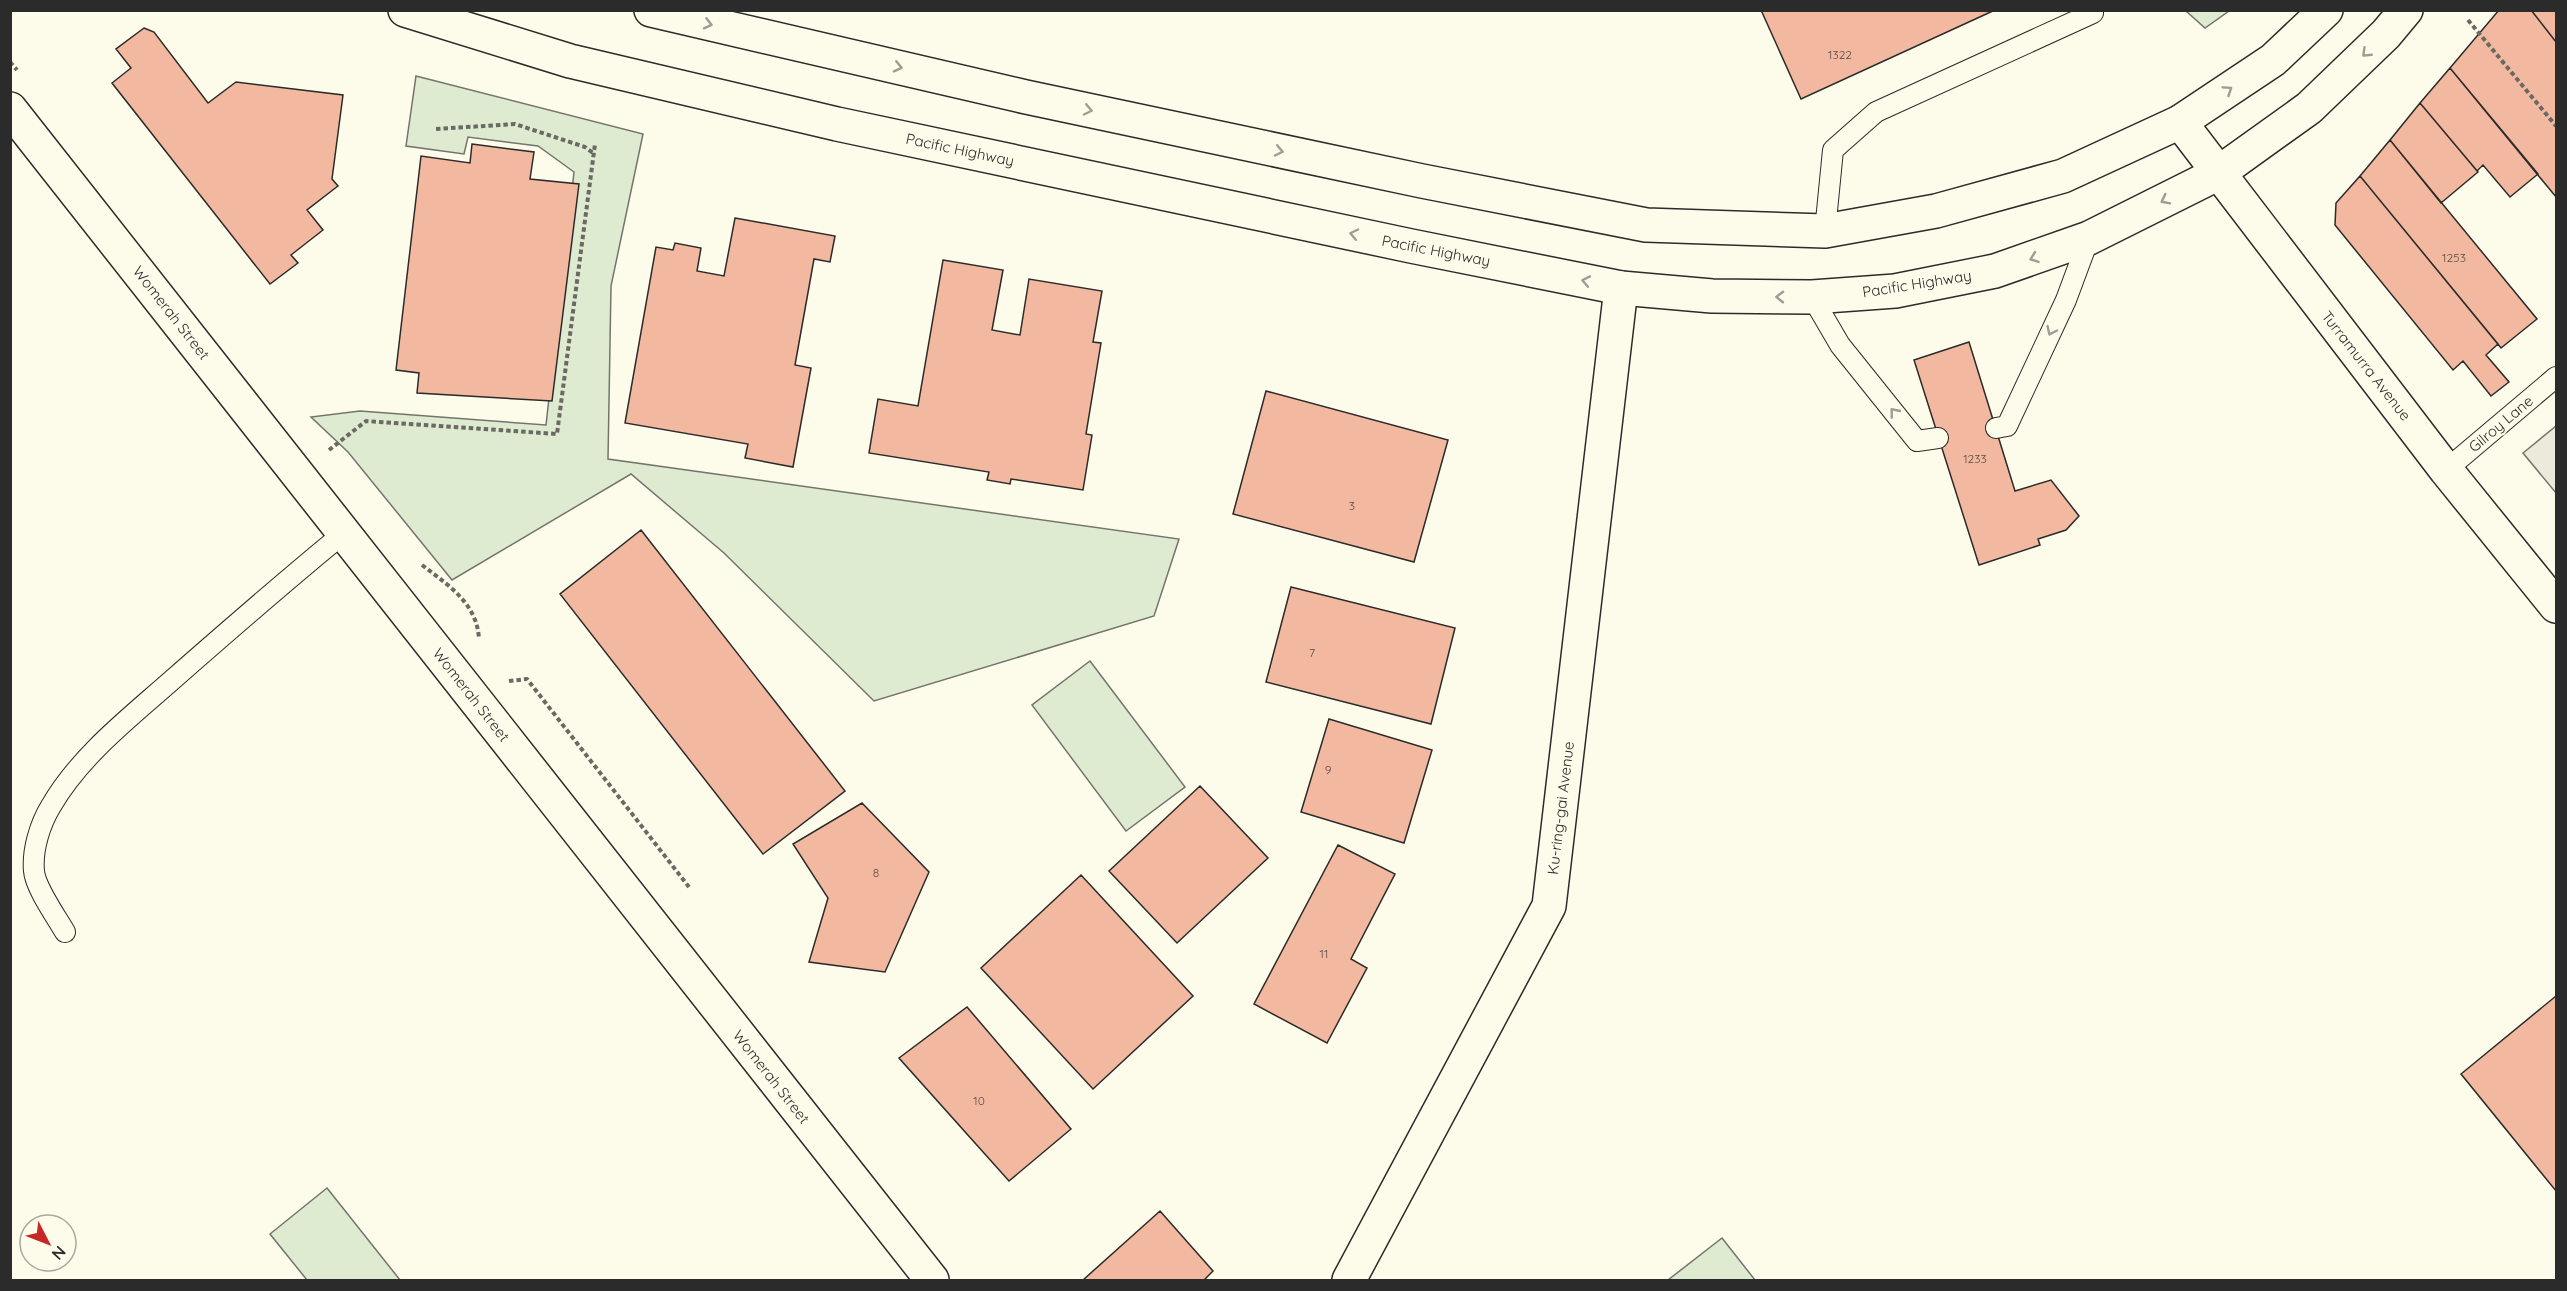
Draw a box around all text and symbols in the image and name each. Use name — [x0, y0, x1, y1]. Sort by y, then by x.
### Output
one-way arrow — [702, 17, 712, 30]
one-way arrow — [2362, 46, 2373, 57]
house number: 1322 — [1828, 47, 1852, 62]
one-way arrow — [893, 59, 903, 72]
one-way arrow — [2222, 86, 2233, 97]
one-way arrow — [1083, 103, 1093, 116]
street label: Pacific Highway — [904, 129, 1016, 170]
one-way arrow — [1273, 143, 1283, 156]
one-way arrow — [2161, 193, 2171, 204]
one-way arrow — [1349, 228, 1359, 241]
street label: Pacific Highway — [1380, 231, 1492, 270]
one-way arrow — [2029, 250, 2040, 263]
house number: 1253 — [2442, 250, 2466, 265]
street label: Womerah Street — [129, 262, 214, 363]
street label: Pacific Highway — [1861, 265, 1973, 302]
one-way arrow — [1582, 275, 1592, 288]
one-way arrow — [1776, 291, 1785, 303]
street label: Turramurra Avenue — [2318, 307, 2415, 424]
one-way arrow — [2046, 325, 2058, 336]
street label: Gilroy Lane — [2465, 391, 2537, 456]
one-way arrow — [1890, 408, 1901, 419]
house number: 1233 — [1963, 451, 1987, 466]
house number: 3 — [1349, 498, 1355, 513]
street label: Womerah Street — [429, 644, 514, 745]
house number: 7 — [1309, 645, 1315, 660]
street label: Ku-ring-gai Avenue — [1543, 740, 1578, 876]
house number: 9 — [1325, 762, 1332, 777]
house number: 8 — [873, 865, 879, 880]
house number: 11 — [1320, 946, 1328, 961]
street label: Womerah Street — [729, 1026, 814, 1127]
house number: 10 — [973, 1093, 985, 1108]
north arrow — [18, 1213, 78, 1273]
text: N — [48, 1242, 71, 1264]

